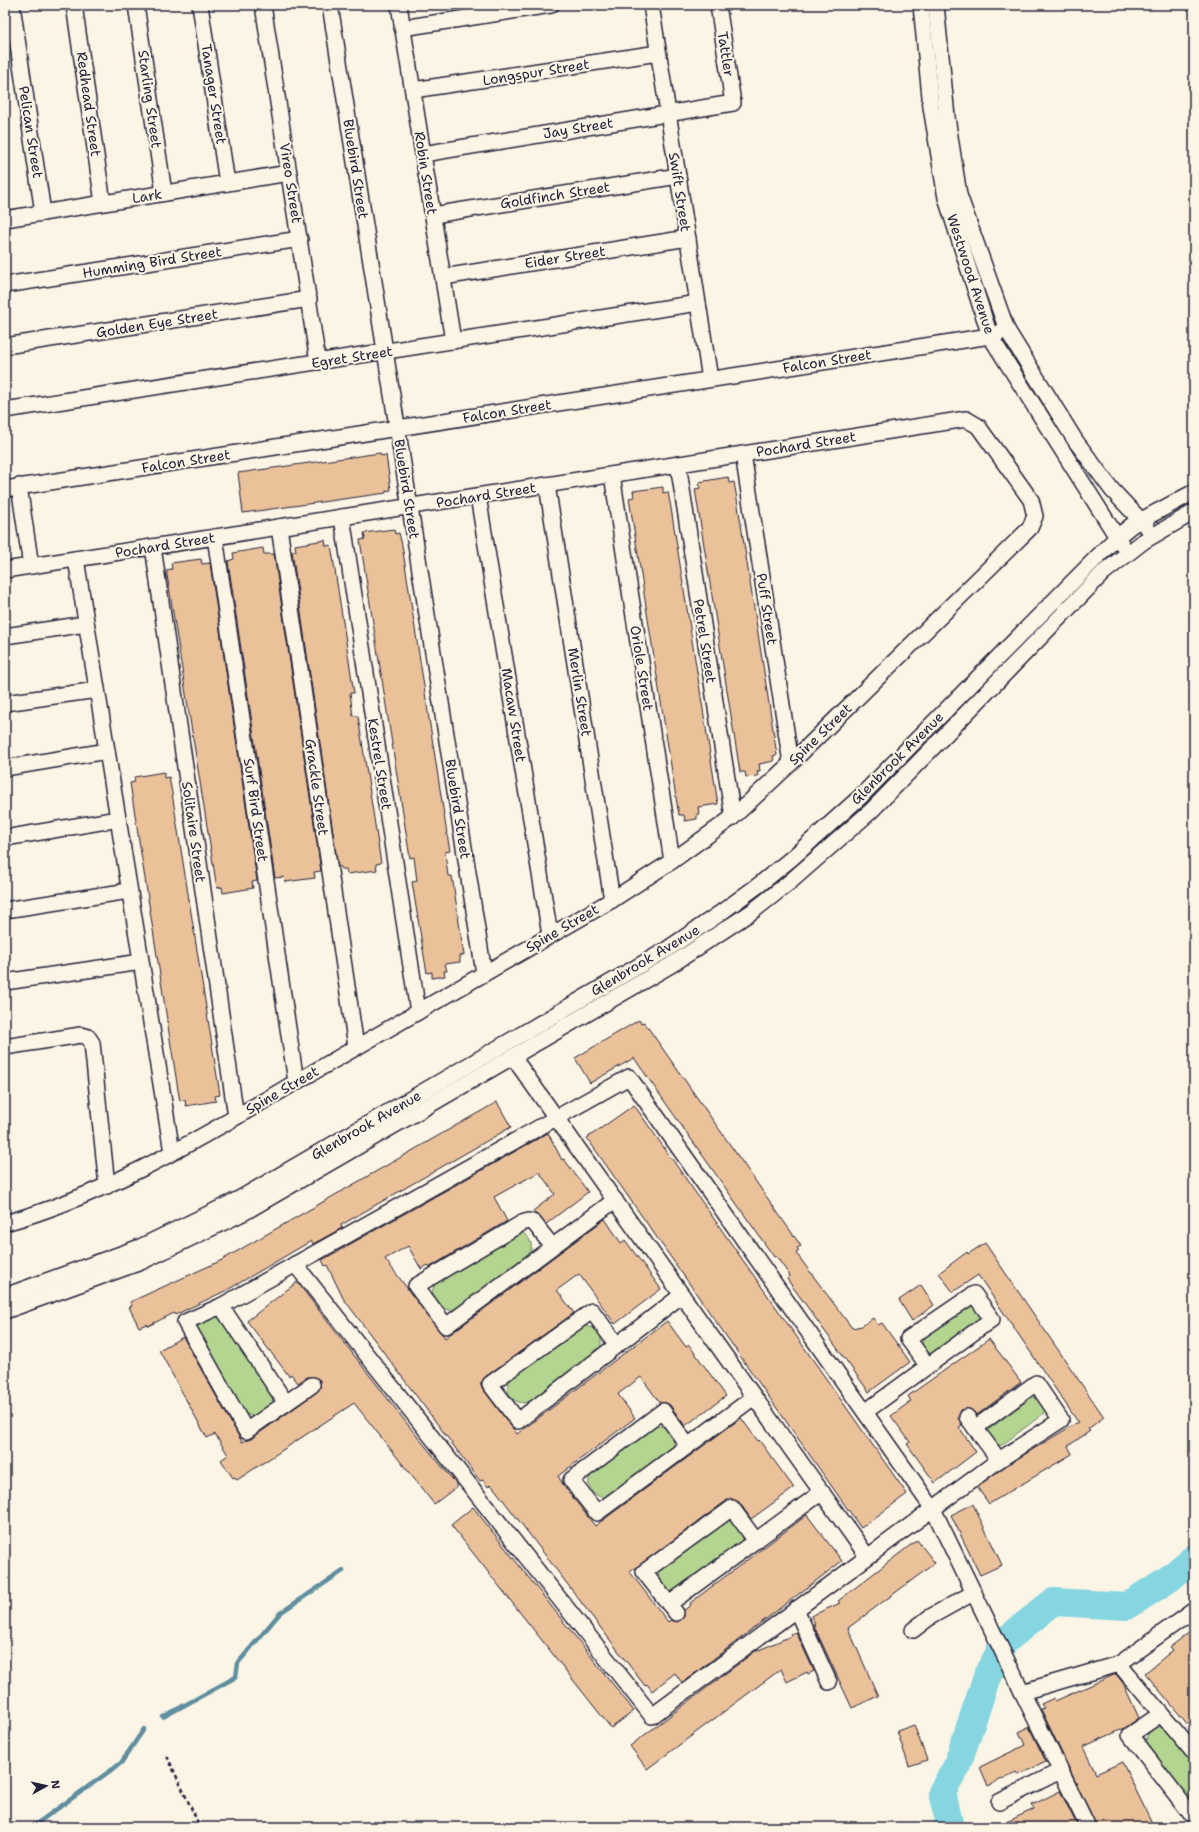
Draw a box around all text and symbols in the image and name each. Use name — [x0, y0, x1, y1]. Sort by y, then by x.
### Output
street label: Tattler — [714, 30, 739, 78]
street label: Tanager Street — [197, 43, 231, 145]
street label: Starling Street — [134, 49, 166, 149]
street label: Redhead Street — [73, 50, 105, 158]
street label: Longspur Street — [481, 55, 591, 89]
street label: Pelican Street — [15, 85, 47, 179]
street label: Jay Street — [542, 114, 614, 142]
street label: Bluebird Street — [339, 118, 373, 220]
street label: Robin Street — [411, 130, 441, 216]
street label: Vireo Street — [276, 141, 306, 225]
street label: Swift Street — [665, 151, 695, 233]
street label: Goldfinch Street — [499, 177, 611, 213]
street label: Lark — [131, 185, 163, 207]
street label: Westwood Avenue — [943, 212, 999, 336]
street label: Humming Bird Street — [81, 242, 223, 282]
street label: Eider Street — [523, 242, 607, 272]
street label: Golden Eye Street — [95, 304, 219, 342]
street label: Egret Street — [310, 342, 394, 372]
street label: Falcon Street — [781, 345, 873, 377]
street label: Falcon Street — [461, 395, 553, 427]
street label: Pochard Street — [755, 427, 857, 461]
street label: Bluebird Street — [390, 438, 424, 540]
street label: Falcon Street — [140, 445, 232, 477]
street label: Pochard Street — [435, 478, 537, 512]
street label: Pochard Street — [114, 528, 216, 562]
street label: Puff Street — [752, 572, 782, 646]
street label: Petrel Street — [689, 598, 721, 684]
street label: Oriole Street — [626, 624, 658, 712]
street label: Merlin Street — [564, 646, 596, 738]
street label: Macaw Street — [498, 667, 530, 763]
street label: Spine Street — [784, 699, 856, 769]
street label: Glenbrook Avenue — [847, 708, 947, 808]
street label: Kestrel Street — [364, 717, 396, 811]
street label: Grackle Street — [301, 737, 333, 837]
street label: Surf Bird Street — [240, 757, 272, 863]
street label: Bluebird Street — [441, 758, 475, 860]
street label: Solitaire Street — [178, 780, 210, 884]
street label: Spine Street — [522, 900, 602, 956]
street label: Glenbrook Avenue — [587, 920, 703, 1000]
street label: Spine Street — [242, 1062, 322, 1118]
street label: Glenbrook Avenue — [308, 1086, 424, 1164]
north arrow — [26, 1766, 66, 1806]
text: N — [47, 1779, 63, 1790]

